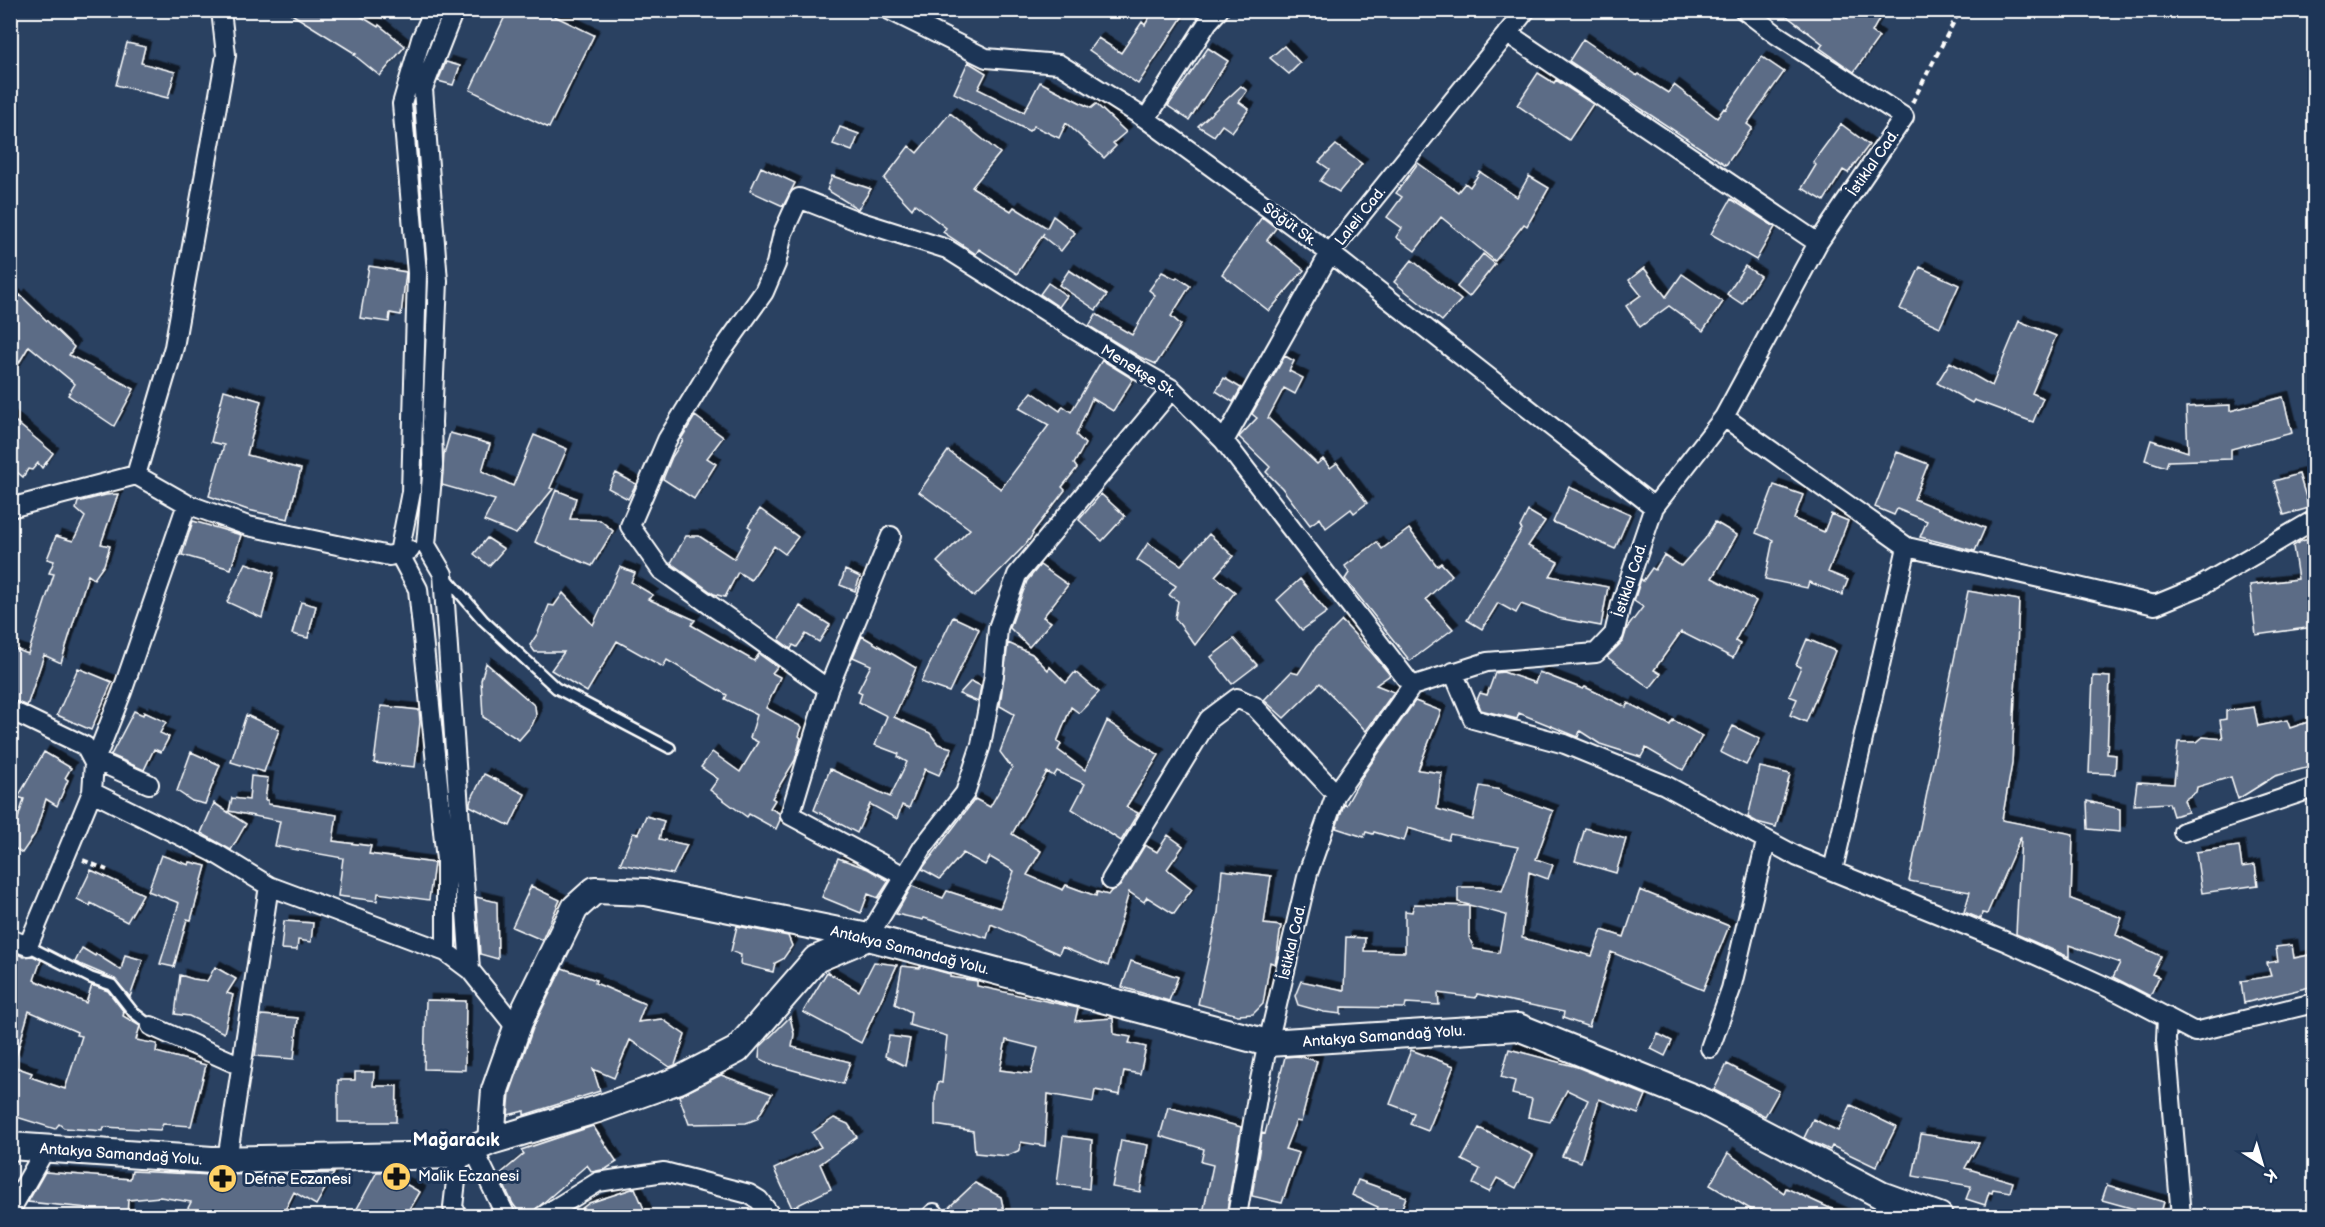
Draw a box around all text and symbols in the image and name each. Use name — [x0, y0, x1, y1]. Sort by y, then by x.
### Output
street label: İstiklal Cad. — [1844, 126, 1903, 200]
street label: Laleli Cad. — [1331, 183, 1390, 250]
street label: Söğüt Sk. — [1259, 198, 1321, 251]
street label: Menekşe Sk. — [1097, 341, 1180, 402]
street label: İstiklal Cad. — [1610, 541, 1651, 620]
street label: İstiklal Cad. — [1275, 902, 1310, 982]
street label: Antakya Samandağ Yolu. — [829, 922, 991, 979]
street label: Antakya Samandağ Yolu. — [1302, 1021, 1466, 1052]
district label: Mağaracık — [412, 1130, 500, 1151]
north arrow — [2232, 1134, 2292, 1194]
street label: Antakya Samandağ Yolu. — [39, 1139, 203, 1170]
pharmacy icon: Malik Eczanesi — [381, 1160, 413, 1192]
pharmacy icon: Defne Eczanesi — [207, 1163, 239, 1195]
text: K — [2260, 1164, 2280, 1186]
place label: Malik Eczanesi — [418, 1167, 519, 1186]
place label: Defne Eczanesi — [244, 1170, 351, 1189]

